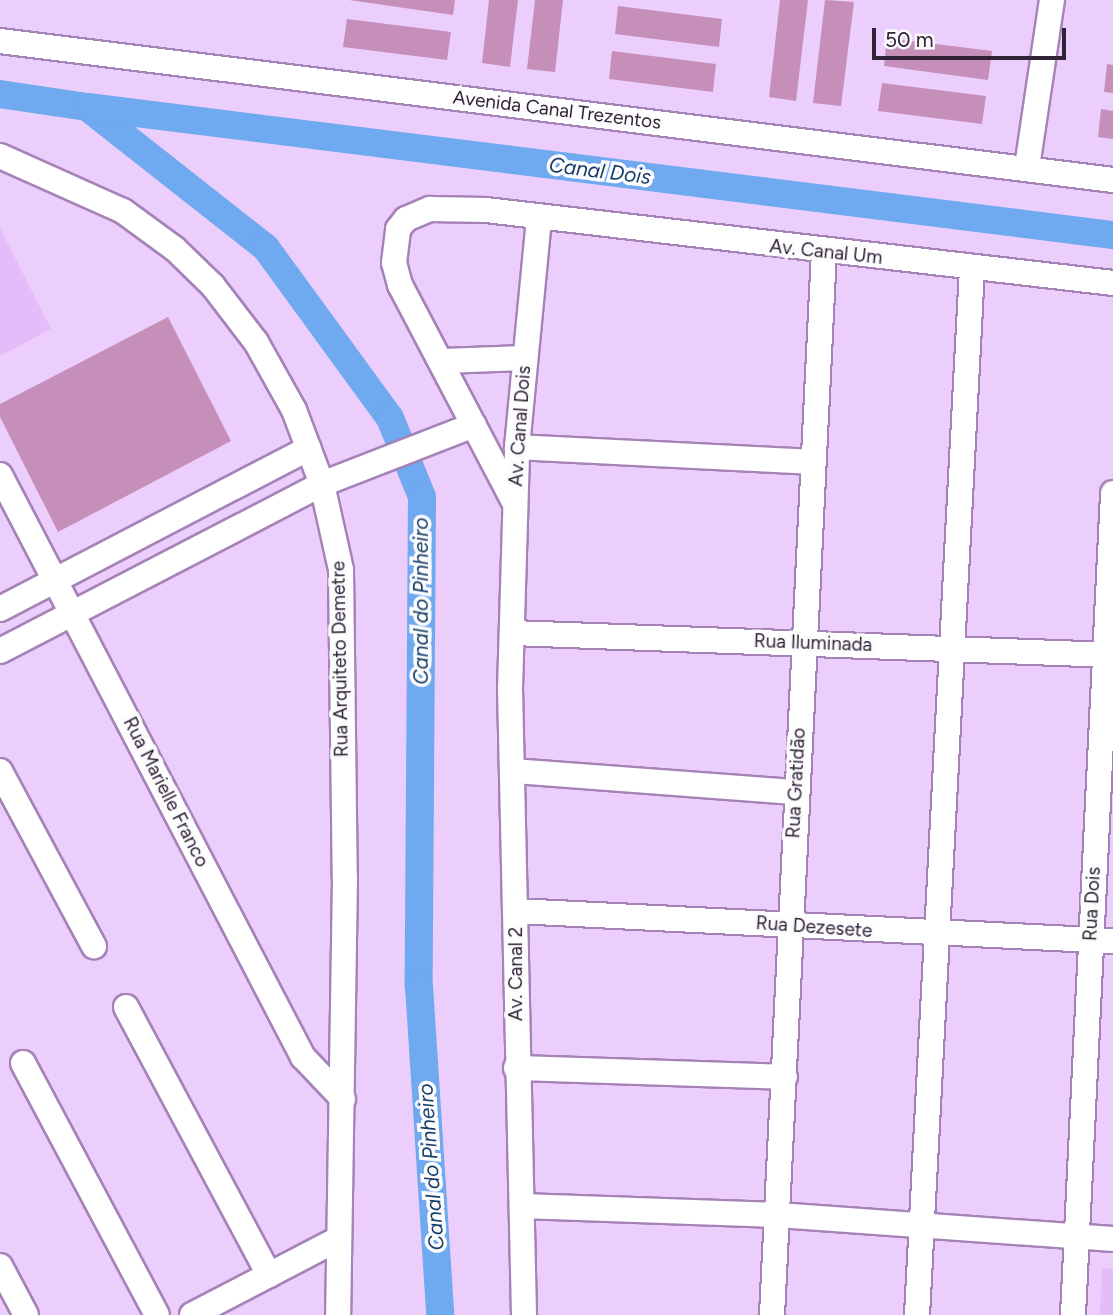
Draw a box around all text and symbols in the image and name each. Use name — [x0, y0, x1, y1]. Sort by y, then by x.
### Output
scale bar — [875, 14, 1069, 58]
text: 50 m — [885, 27, 934, 52]
street label: Avenida Canal Trezentos — [452, 86, 662, 134]
water label: Canal Dois — [547, 152, 653, 190]
street label: Av. Canal Um — [768, 235, 884, 269]
street label: Av. Canal Dois — [504, 365, 536, 487]
water label: Canal do Pinheiro — [408, 517, 434, 685]
street label: Rua Arquiteto Demetre — [327, 561, 353, 757]
street label: Rua Iluminada — [753, 630, 873, 656]
street label: Rua Marielle Franco — [118, 713, 214, 871]
street label: Rua Gratidão — [782, 727, 810, 839]
street label: Rua Dois — [1079, 866, 1105, 942]
street label: Rua Dezesete — [755, 912, 873, 942]
street label: Av. Canal 2 — [505, 927, 527, 1021]
water label: Canal do Pinheiro — [413, 1083, 449, 1251]

